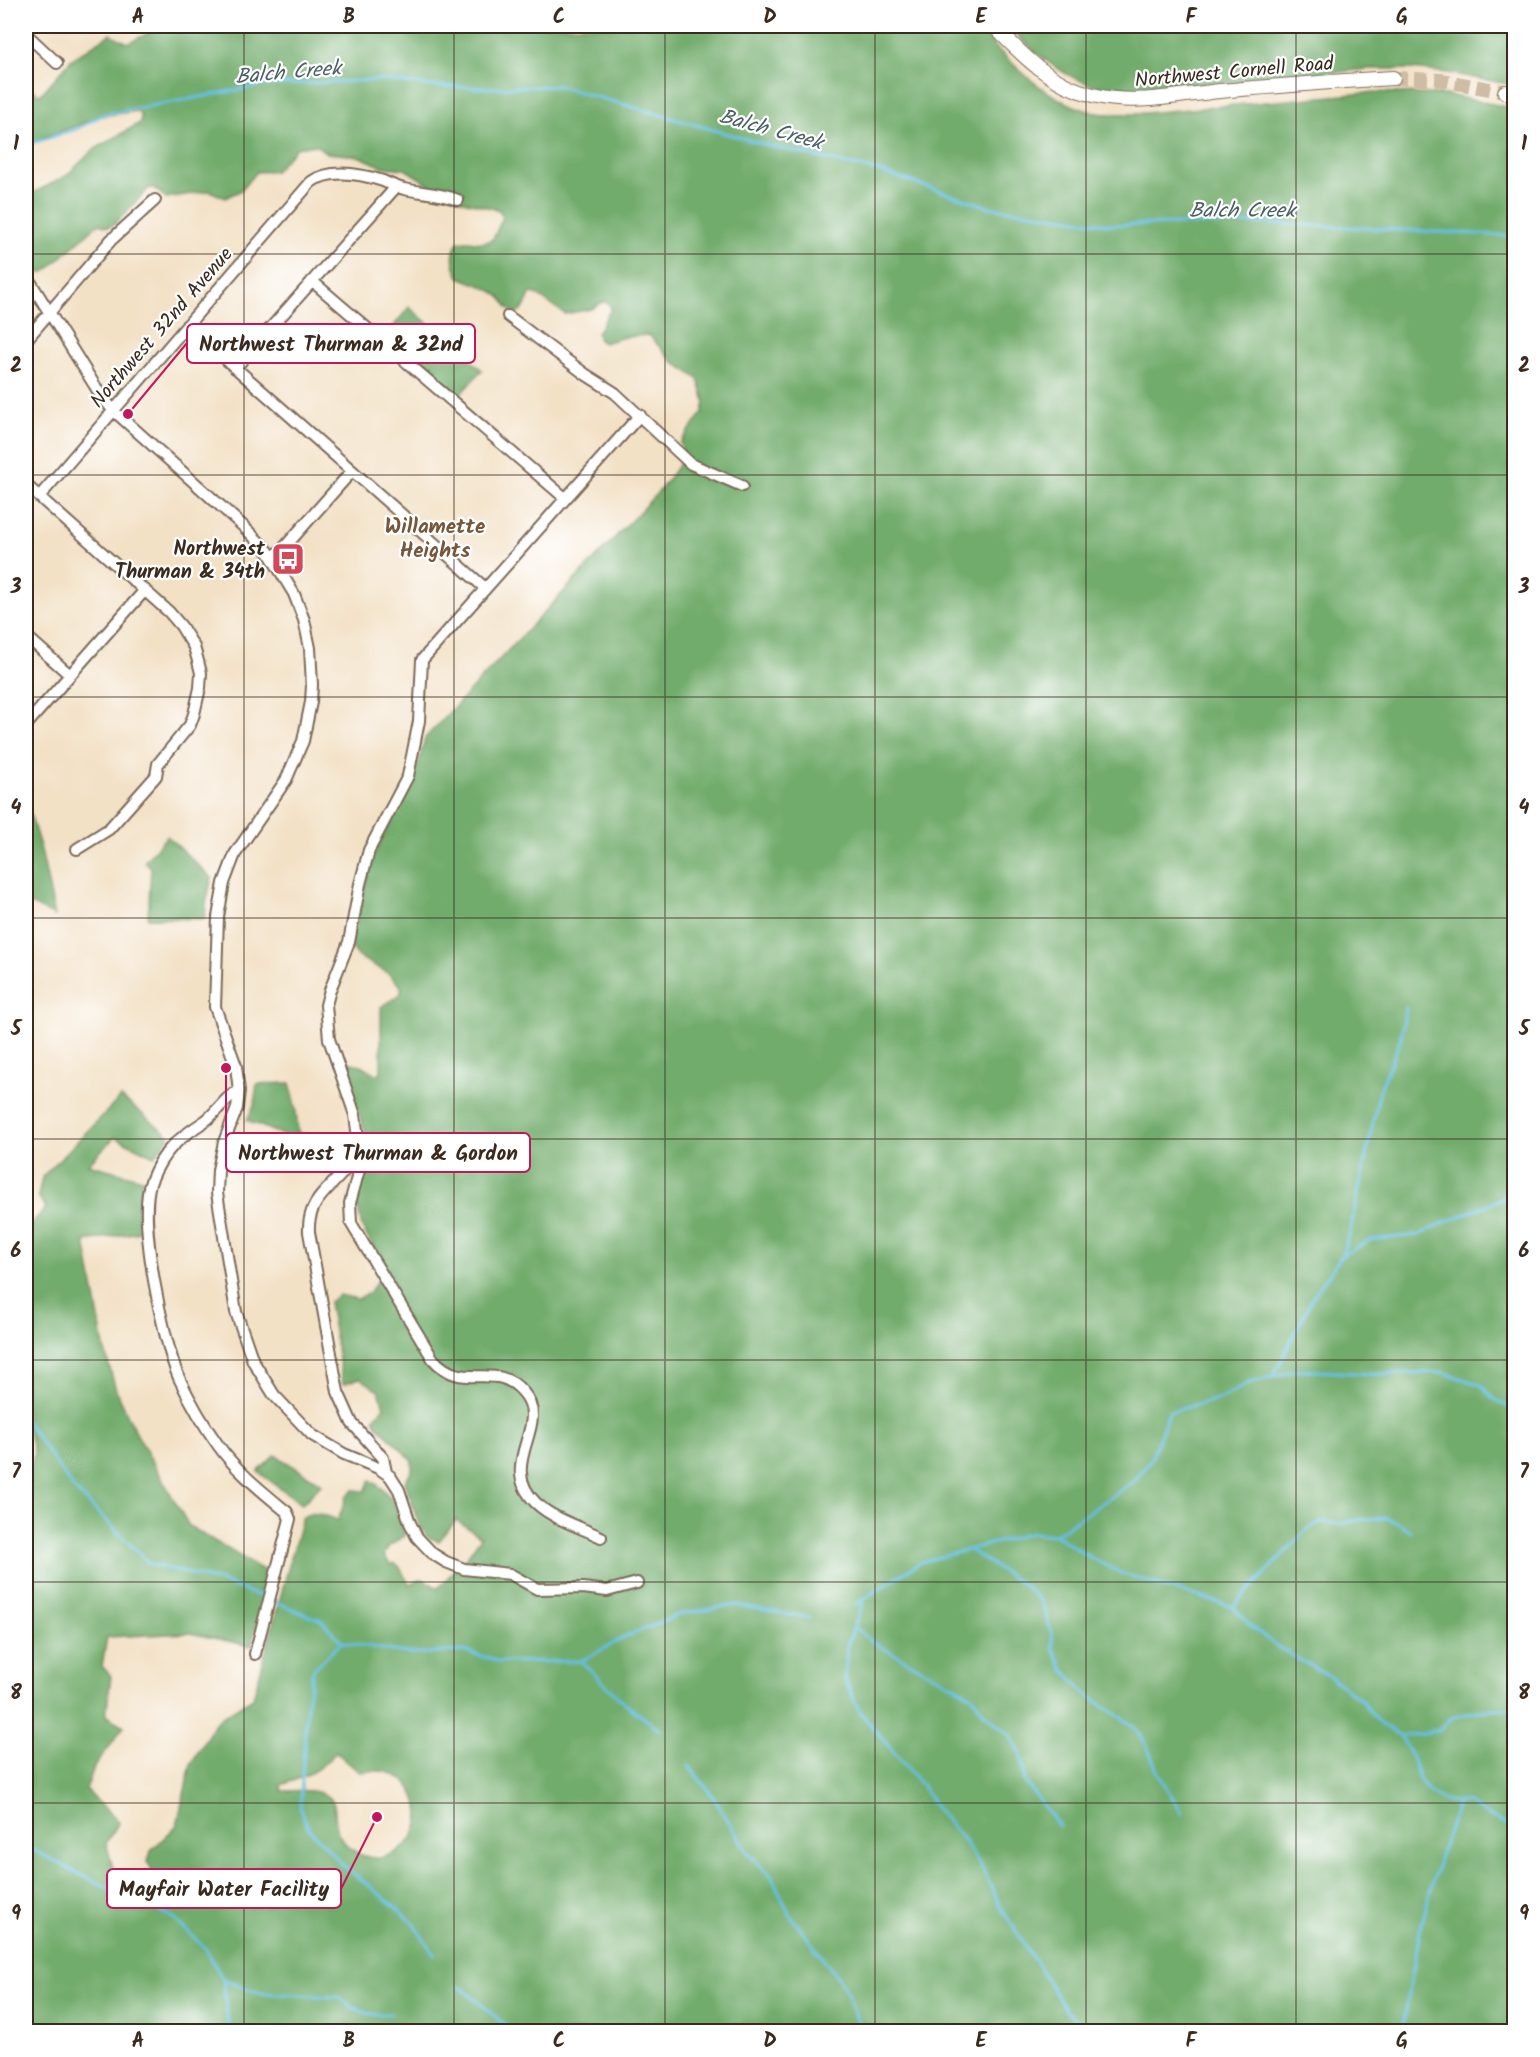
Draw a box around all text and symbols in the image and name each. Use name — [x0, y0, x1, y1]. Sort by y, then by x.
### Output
text: A — [132, 2, 144, 34]
text: B — [343, 2, 355, 34]
text: C — [553, 2, 565, 34]
text: D — [763, 2, 777, 34]
text: E — [975, 2, 987, 34]
text: F — [1186, 2, 1198, 34]
text: G — [1396, 2, 1408, 34]
street label: Northwest Cornell Road — [1133, 48, 1336, 98]
water label: Balch Creek — [234, 52, 345, 95]
water label: Balch Creek — [715, 101, 829, 161]
text: 1 — [13, 129, 19, 161]
text: 1 — [1521, 129, 1527, 161]
water label: Balch Creek — [1189, 195, 1298, 228]
street label: Northwest 32nd Avenue — [83, 240, 242, 416]
callout: Northwest Thurman & 32nd — [187, 324, 475, 363]
text: Northwest Thurman & 32nd — [199, 329, 464, 362]
text: 2 — [10, 351, 22, 383]
text: 2 — [1518, 351, 1530, 383]
district label: Willamette Heights — [385, 511, 485, 568]
place label: Northwest Thurman & 34th — [115, 534, 266, 589]
bus stop icon: Northwest Thurman & 34th — [270, 541, 306, 577]
text: 3 — [10, 572, 22, 604]
text: 3 — [1518, 572, 1530, 604]
text: 4 — [11, 793, 22, 825]
text: 4 — [1519, 793, 1530, 825]
text: 5 — [10, 1014, 23, 1046]
text: 5 — [1518, 1014, 1531, 1046]
callout: Northwest Thurman & Gordon — [226, 1133, 530, 1172]
text: Northwest Thurman & Gordon — [238, 1138, 518, 1171]
text: 6 — [11, 1236, 22, 1268]
text: 6 — [1519, 1236, 1530, 1268]
text: 7 — [11, 1457, 21, 1489]
text: 7 — [1519, 1457, 1529, 1489]
text: 8 — [10, 1678, 22, 1710]
text: 8 — [1518, 1678, 1530, 1710]
callout: Mayfair Water Facility — [107, 1869, 341, 1908]
text: Mayfair Water Facility — [119, 1874, 329, 1907]
text: 9 — [11, 1899, 21, 1931]
text: 9 — [1519, 1899, 1529, 1931]
text: A — [132, 2026, 144, 2057]
text: B — [343, 2026, 355, 2057]
text: C — [553, 2026, 565, 2057]
text: D — [763, 2026, 777, 2057]
text: E — [975, 2026, 987, 2057]
text: F — [1186, 2026, 1198, 2057]
text: G — [1396, 2026, 1408, 2057]

